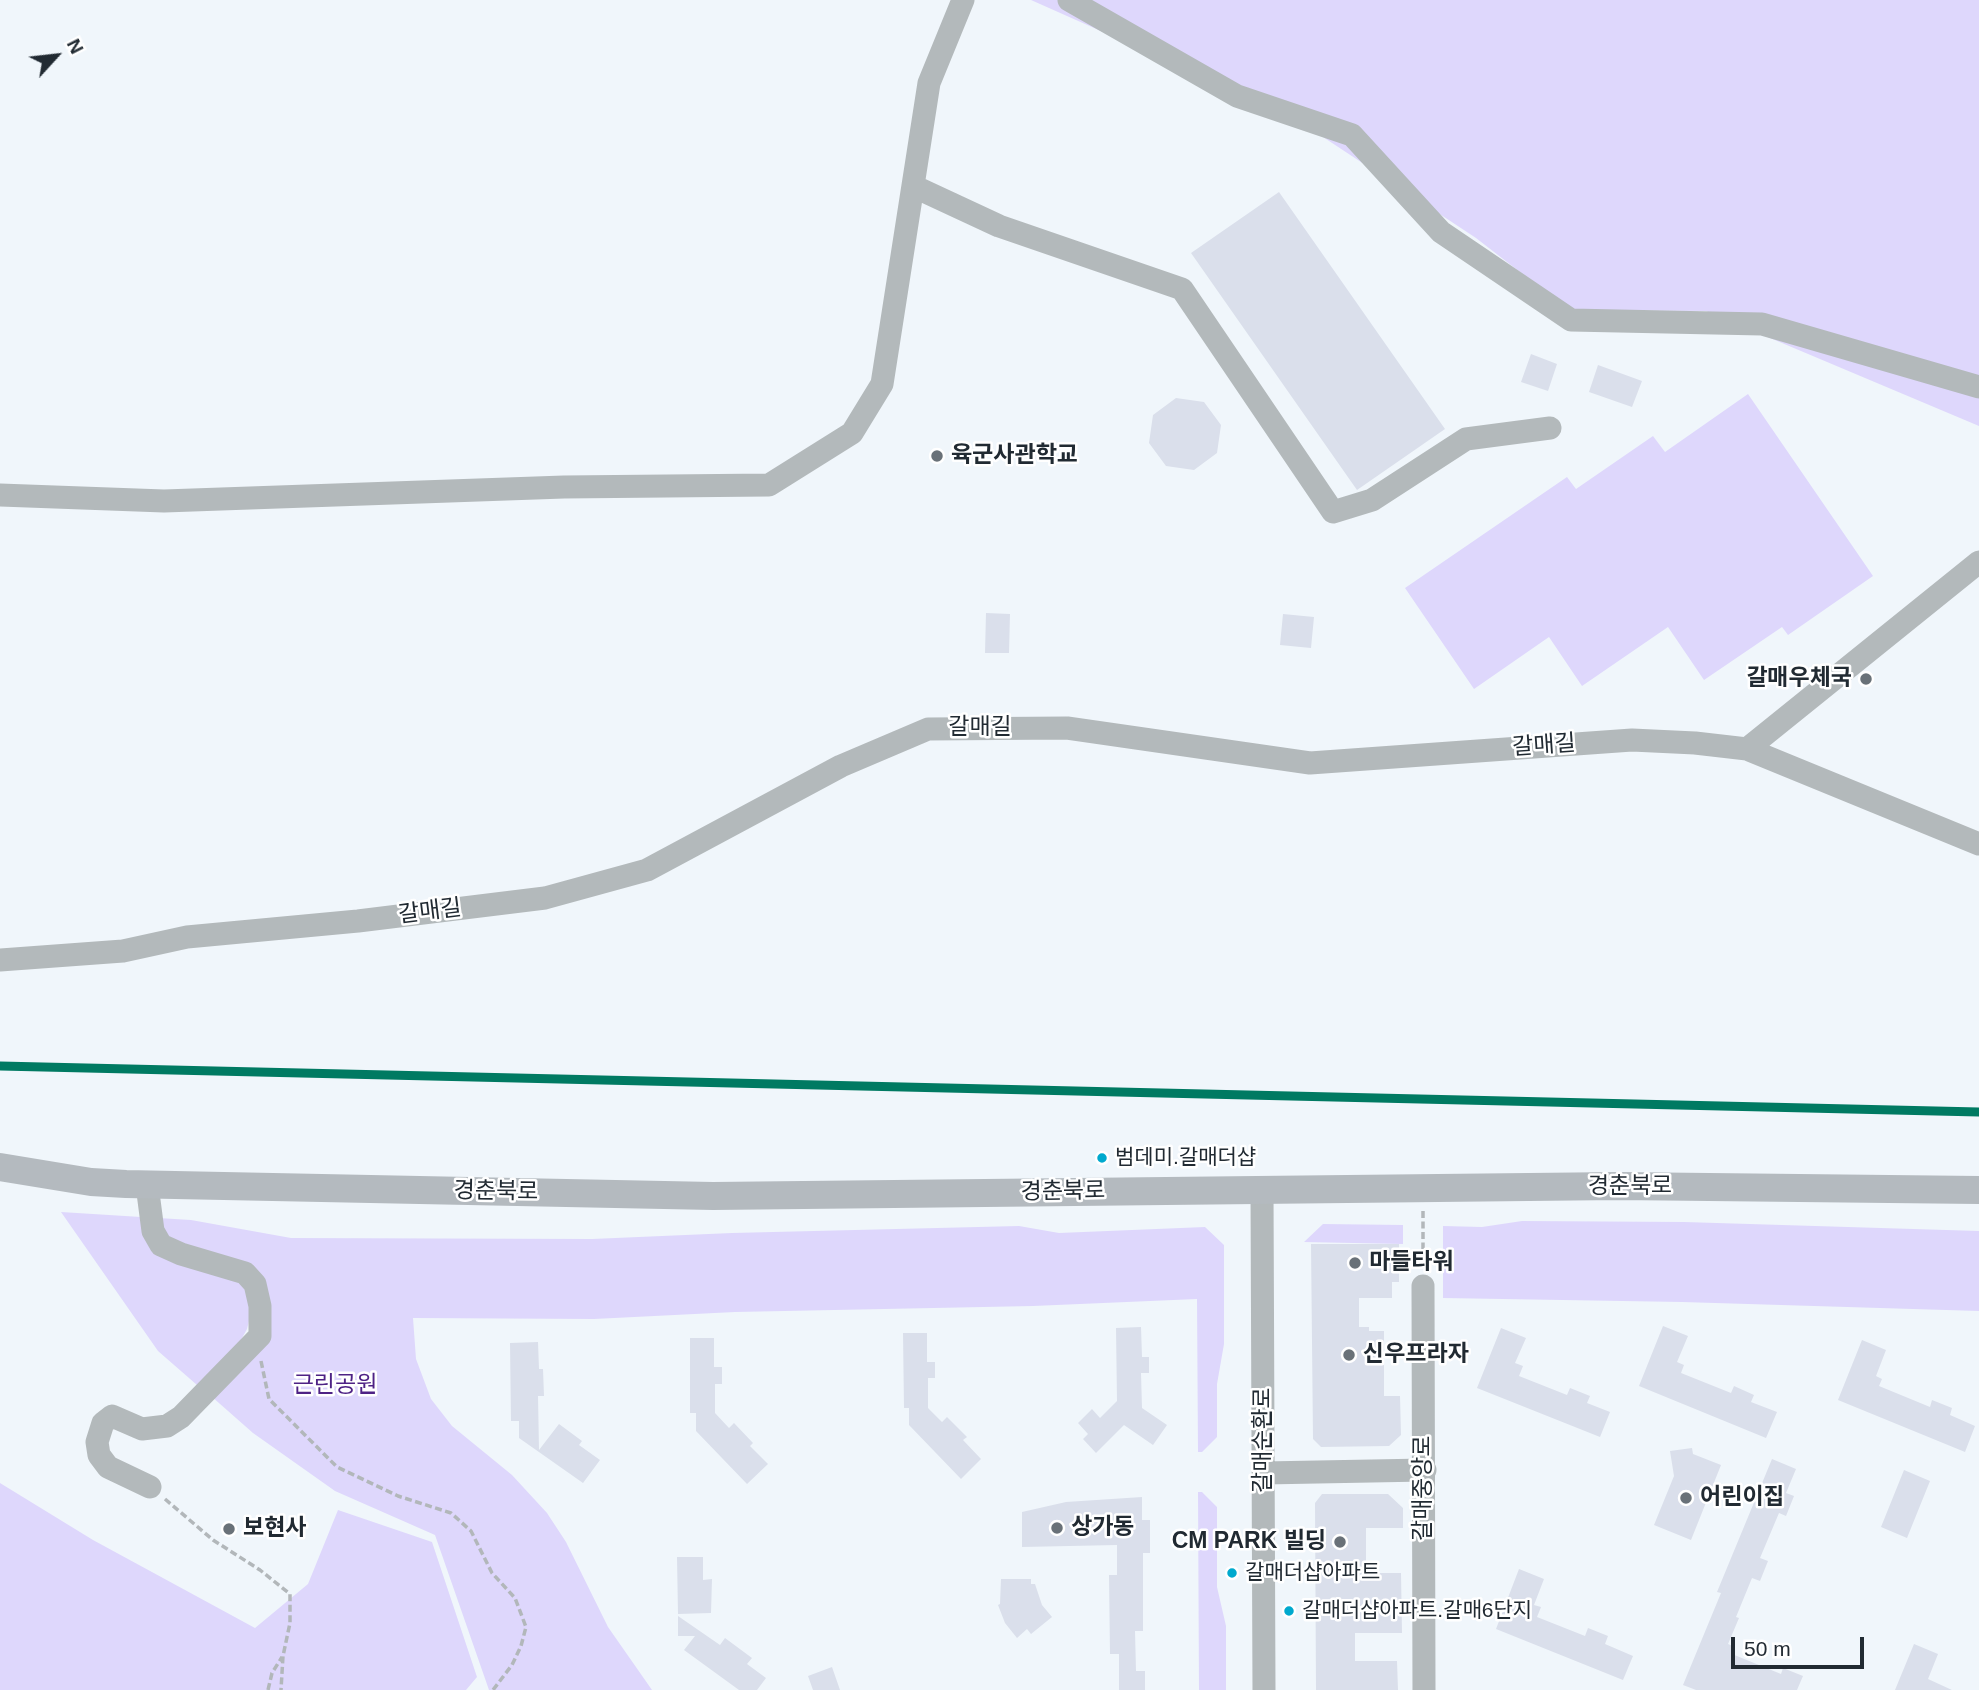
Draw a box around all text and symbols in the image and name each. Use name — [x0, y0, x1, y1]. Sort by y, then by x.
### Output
north arrow — [21, 21, 91, 91]
text: N — [63, 35, 88, 57]
place label: 육군사관학교 — [951, 442, 1078, 470]
marker: 육군사관학교 — [929, 448, 945, 464]
place label: 갈매우체국 — [1746, 665, 1852, 693]
marker: 갈매우체국 — [1858, 671, 1874, 687]
street label: 갈매길 — [948, 714, 1012, 742]
street label: 갈매길 — [1511, 730, 1577, 762]
street label: 갈매길 — [397, 894, 463, 930]
place label: 범데미.갈매더샵 — [1115, 1145, 1256, 1171]
marker: 범데미.갈매더샵 — [1095, 1151, 1109, 1165]
street label: 경춘북로 — [1588, 1173, 1672, 1201]
street label: 경춘북로 — [453, 1177, 539, 1207]
street label: 경춘북로 — [1020, 1177, 1106, 1207]
place label: 마들타워 — [1369, 1249, 1454, 1277]
marker: 마들타워 — [1347, 1255, 1363, 1271]
place label: 신우프라자 — [1363, 1341, 1469, 1369]
marker: 신우프라자 — [1341, 1347, 1357, 1363]
park label: 근린공원 — [293, 1372, 377, 1400]
street label: 갈매순환로 — [1250, 1387, 1278, 1493]
street label: 갈매중앙로 — [1410, 1435, 1438, 1541]
place label: 어린이집 — [1700, 1484, 1785, 1512]
marker: 어린이집 — [1678, 1490, 1694, 1506]
place label: 상가동 — [1071, 1514, 1134, 1542]
place label: 보현사 — [243, 1515, 306, 1543]
marker: 상가동 — [1049, 1520, 1065, 1536]
marker: 보현사 — [221, 1521, 237, 1537]
place label: CM PARK 빌딩 — [1172, 1528, 1326, 1556]
marker: CM PARK 빌딩 — [1332, 1534, 1348, 1550]
place label: 갈매더샵아파트 — [1245, 1560, 1380, 1586]
marker: 갈매더샵아파트 — [1225, 1566, 1239, 1580]
place label: 갈매더샵아파트.갈매6단지 — [1302, 1598, 1532, 1624]
marker: 갈매더샵아파트.갈매6단지 — [1282, 1604, 1296, 1618]
scale bar — [1734, 1624, 1867, 1668]
text: 50 m — [1744, 1637, 1791, 1660]

